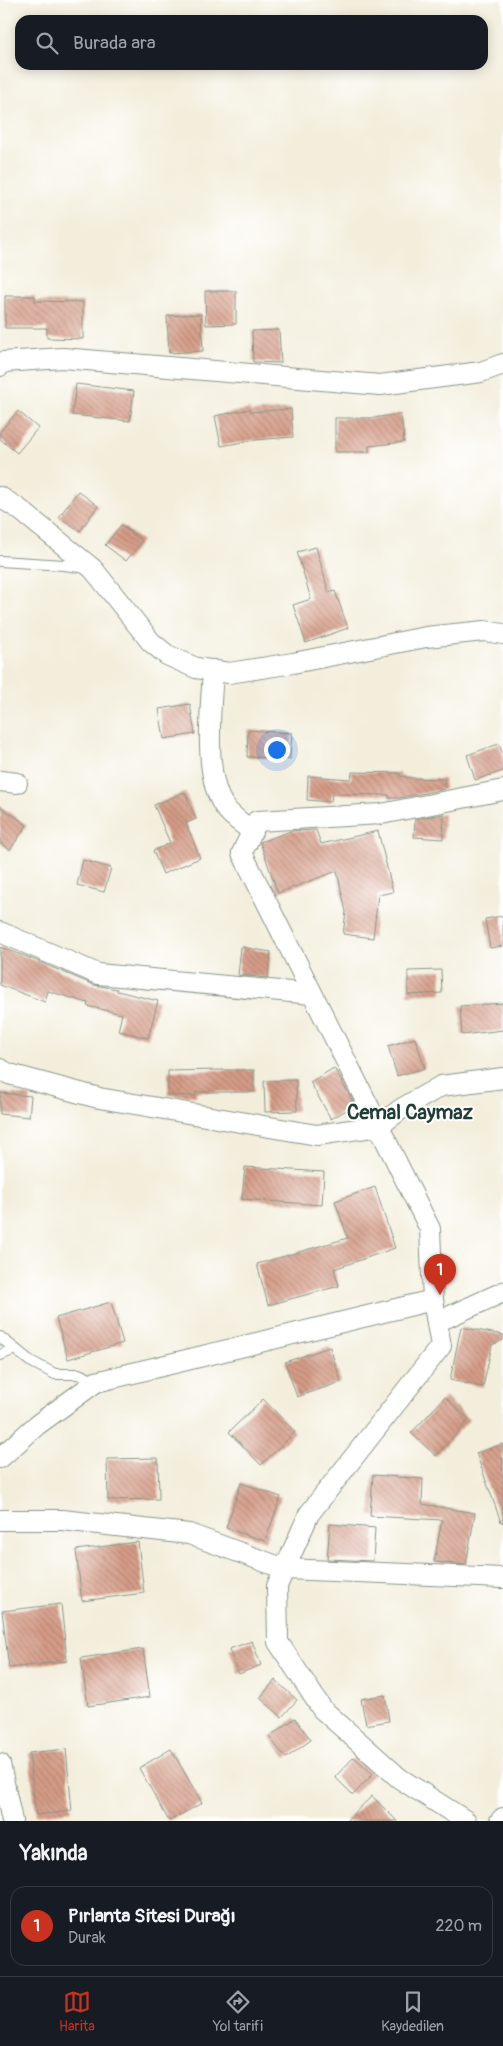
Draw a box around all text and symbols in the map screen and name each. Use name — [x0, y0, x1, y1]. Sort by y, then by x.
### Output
search box — [15, 15, 488, 70]
icon: search — [33, 29, 61, 57]
text: Burada ara — [73, 31, 156, 55]
your location — [264, 737, 290, 763]
district label: Cemal Caymaz — [347, 1100, 473, 1125]
pin: 1 — [424, 1254, 456, 1295]
text: Yakında — [20, 1840, 87, 1867]
text: Pırlanta Sitesi Durağı — [68, 1904, 236, 1928]
text: 1 — [34, 1916, 40, 1936]
text: 220 m — [436, 1916, 482, 1936]
text: Durak — [68, 1928, 106, 1948]
tab: Harita — [59, 1988, 95, 2035]
tab: Yol tarifi — [213, 1988, 263, 2035]
tab: Kaydedilen — [381, 1988, 444, 2035]

